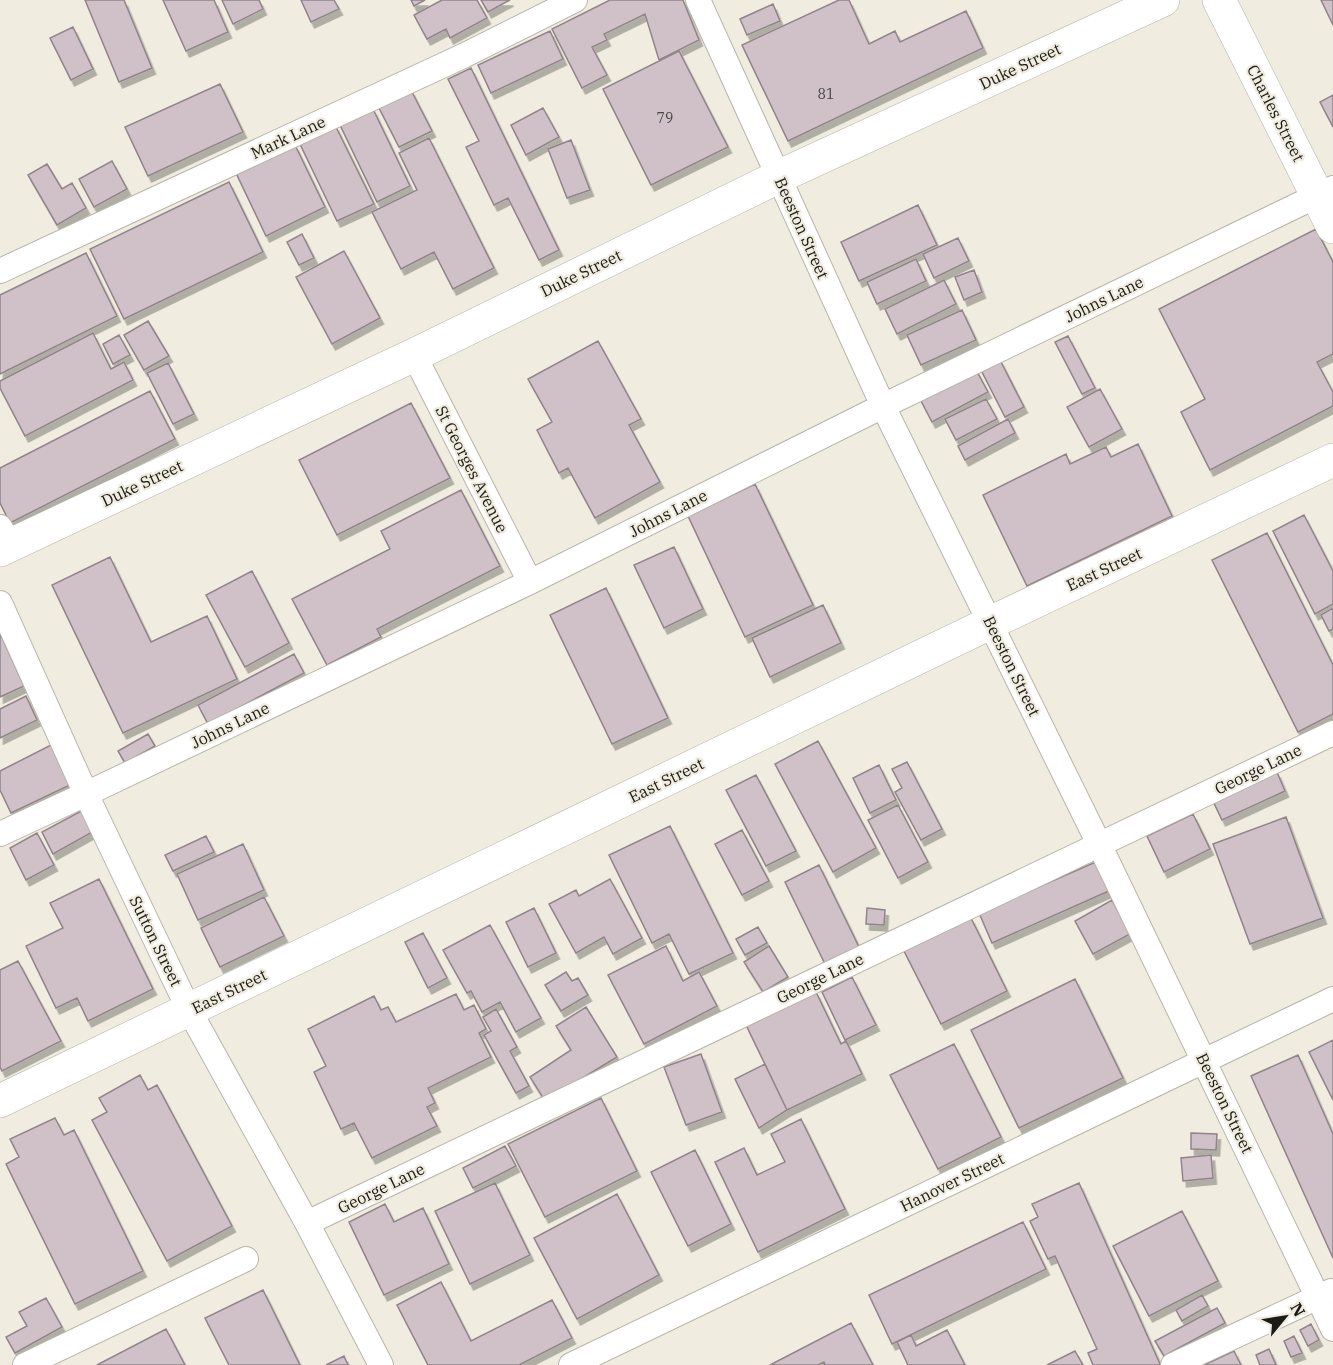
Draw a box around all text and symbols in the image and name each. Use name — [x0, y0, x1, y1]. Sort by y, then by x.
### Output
street label: Duke Street — [976, 38, 1064, 94]
street label: Charles Street — [1243, 61, 1309, 165]
house number: 81 — [818, 85, 834, 103]
house number: 79 — [657, 109, 673, 127]
street label: Mark Lane — [248, 111, 328, 163]
street label: Beeston Street — [771, 174, 833, 282]
street label: Duke Street — [537, 245, 625, 301]
street label: Johns Lane — [1061, 271, 1147, 327]
street label: St Georges Avenue — [431, 402, 513, 536]
street label: Duke Street — [98, 455, 186, 511]
street label: Johns Lane — [626, 485, 710, 541]
street label: East Street — [1063, 543, 1145, 595]
street label: Beeston Street — [979, 613, 1045, 720]
street label: Johns Lane — [187, 697, 273, 753]
street label: George Lane — [1211, 739, 1305, 799]
street label: East Street — [625, 753, 707, 807]
street label: Sutton Street — [125, 892, 187, 990]
street label: George Lane — [773, 948, 867, 1008]
street label: East Street — [188, 964, 270, 1018]
street label: Beeston Street — [1192, 1050, 1258, 1157]
street label: Hanover Street — [897, 1148, 1008, 1216]
street label: George Lane — [334, 1158, 428, 1218]
north arrow — [1255, 1287, 1315, 1347]
text: N — [1286, 1299, 1310, 1320]

